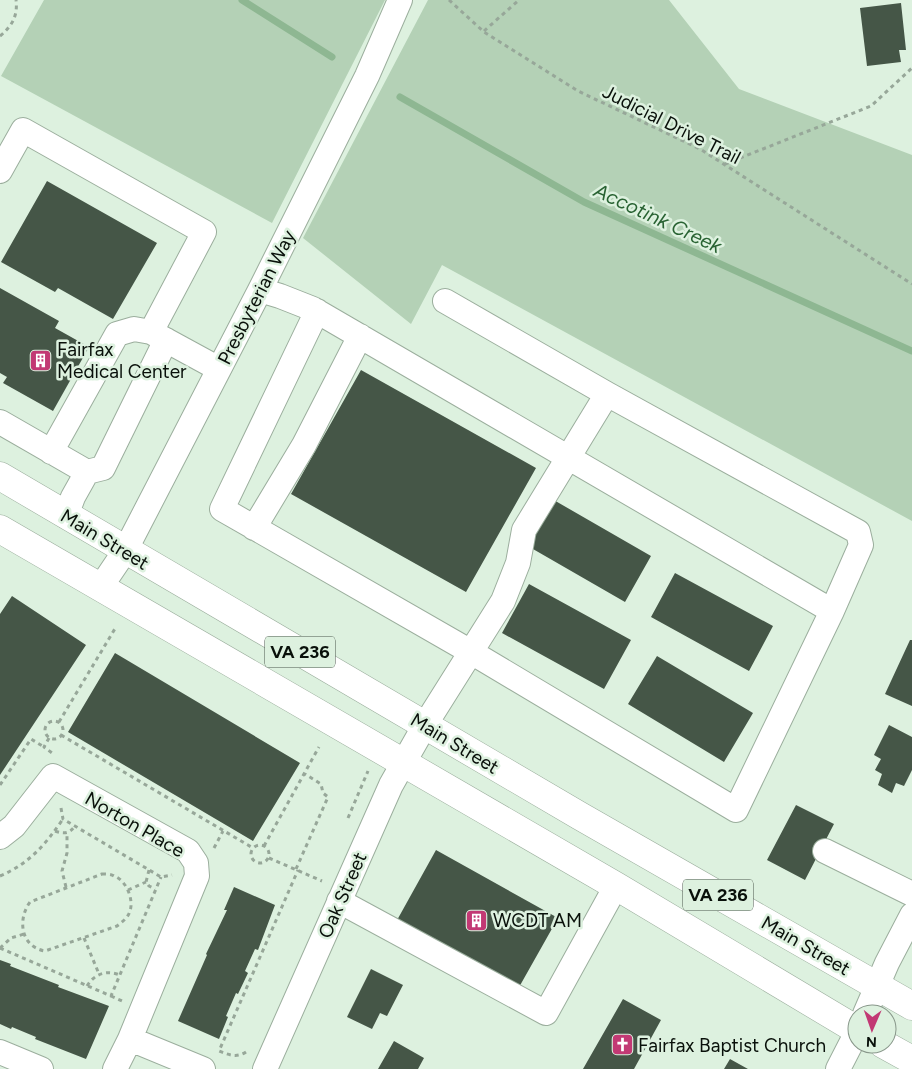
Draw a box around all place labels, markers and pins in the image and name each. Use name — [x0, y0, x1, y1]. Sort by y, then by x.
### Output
place label: Fairfax Medical Center — [57, 338, 187, 383]
building icon: Fairfax Medical Center — [29, 348, 53, 372]
building icon: WCDT AM — [465, 908, 489, 932]
place label: WCDT AM — [493, 909, 582, 932]
church icon: Fairfax Baptist Church — [610, 1033, 634, 1057]
place label: Fairfax Baptist Church — [638, 1034, 826, 1057]

